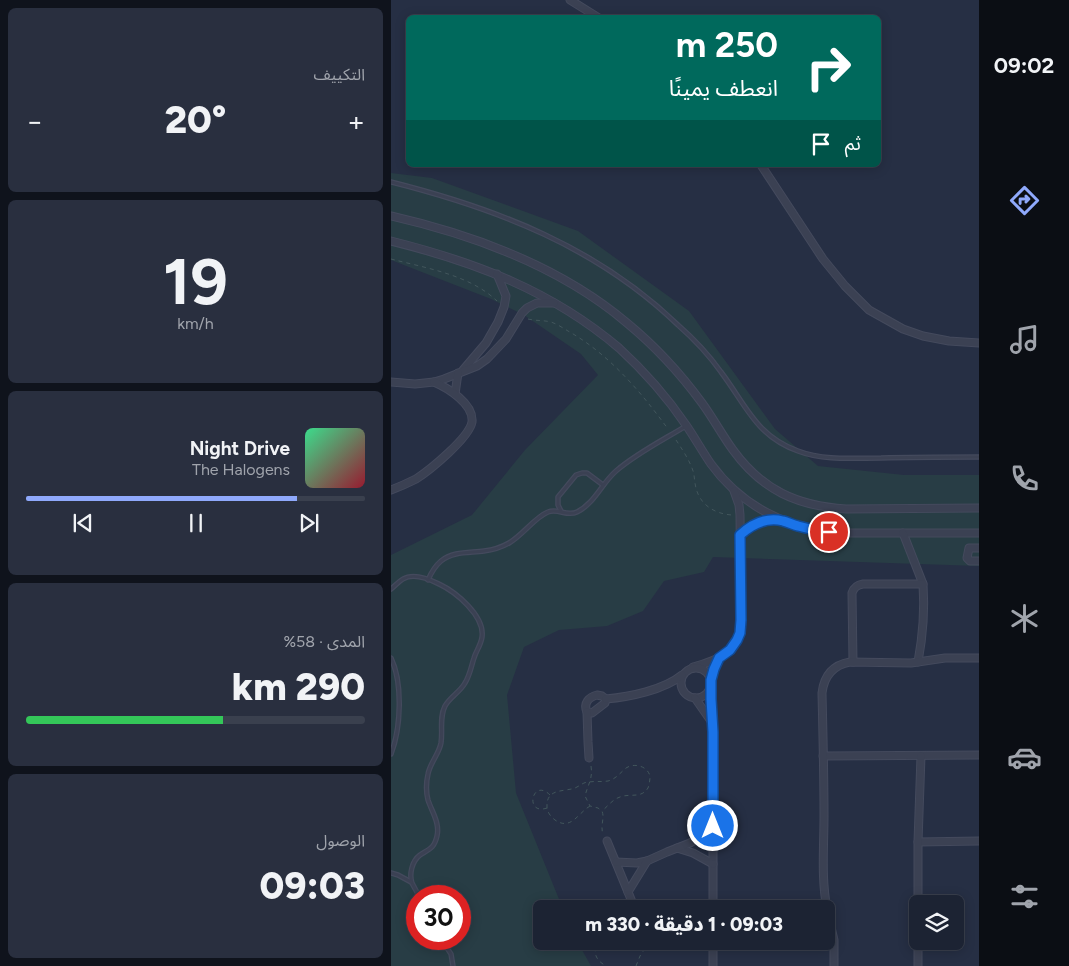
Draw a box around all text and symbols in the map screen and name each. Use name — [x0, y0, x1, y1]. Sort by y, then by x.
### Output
text: 250 m — [676, 24, 778, 66]
icon: right — [796, 35, 861, 100]
text: 09:02 — [994, 52, 1054, 79]
text: التكييف — [313, 65, 365, 84]
text: انعطف يمينًا — [669, 75, 778, 102]
text: 20° — [165, 97, 226, 143]
text: − — [26, 104, 43, 138]
text: + — [348, 104, 365, 138]
icon: arrive — [807, 130, 835, 158]
text: ثم — [845, 132, 861, 155]
icon: directions — [1007, 183, 1042, 218]
text: 19 — [163, 242, 228, 320]
text: km/h — [177, 314, 214, 333]
icon: music — [1007, 322, 1042, 357]
text: Night Drive — [190, 437, 290, 460]
text: The Halogens — [192, 460, 290, 479]
icon: phone — [1007, 461, 1042, 496]
icon: previous — [69, 509, 97, 537]
icon: pause — [182, 509, 210, 537]
icon: next — [295, 509, 323, 537]
pin — [808, 511, 850, 553]
icon: arrive — [815, 518, 843, 546]
icon: climate — [1007, 601, 1042, 636]
text: المدى · 58% — [284, 632, 365, 651]
text: 290 km — [232, 664, 365, 710]
icon: car — [1007, 740, 1042, 775]
position arrow — [686, 799, 738, 851]
text: الوصول — [316, 831, 365, 850]
text: 09:03 — [260, 863, 365, 909]
icon: filters — [1007, 879, 1042, 914]
speed limit sign: 30 — [406, 885, 471, 950]
map controls — [909, 895, 964, 950]
button: layers — [909, 895, 964, 950]
text: 09:03 · 1 دقيقة · 330 m — [585, 913, 783, 936]

